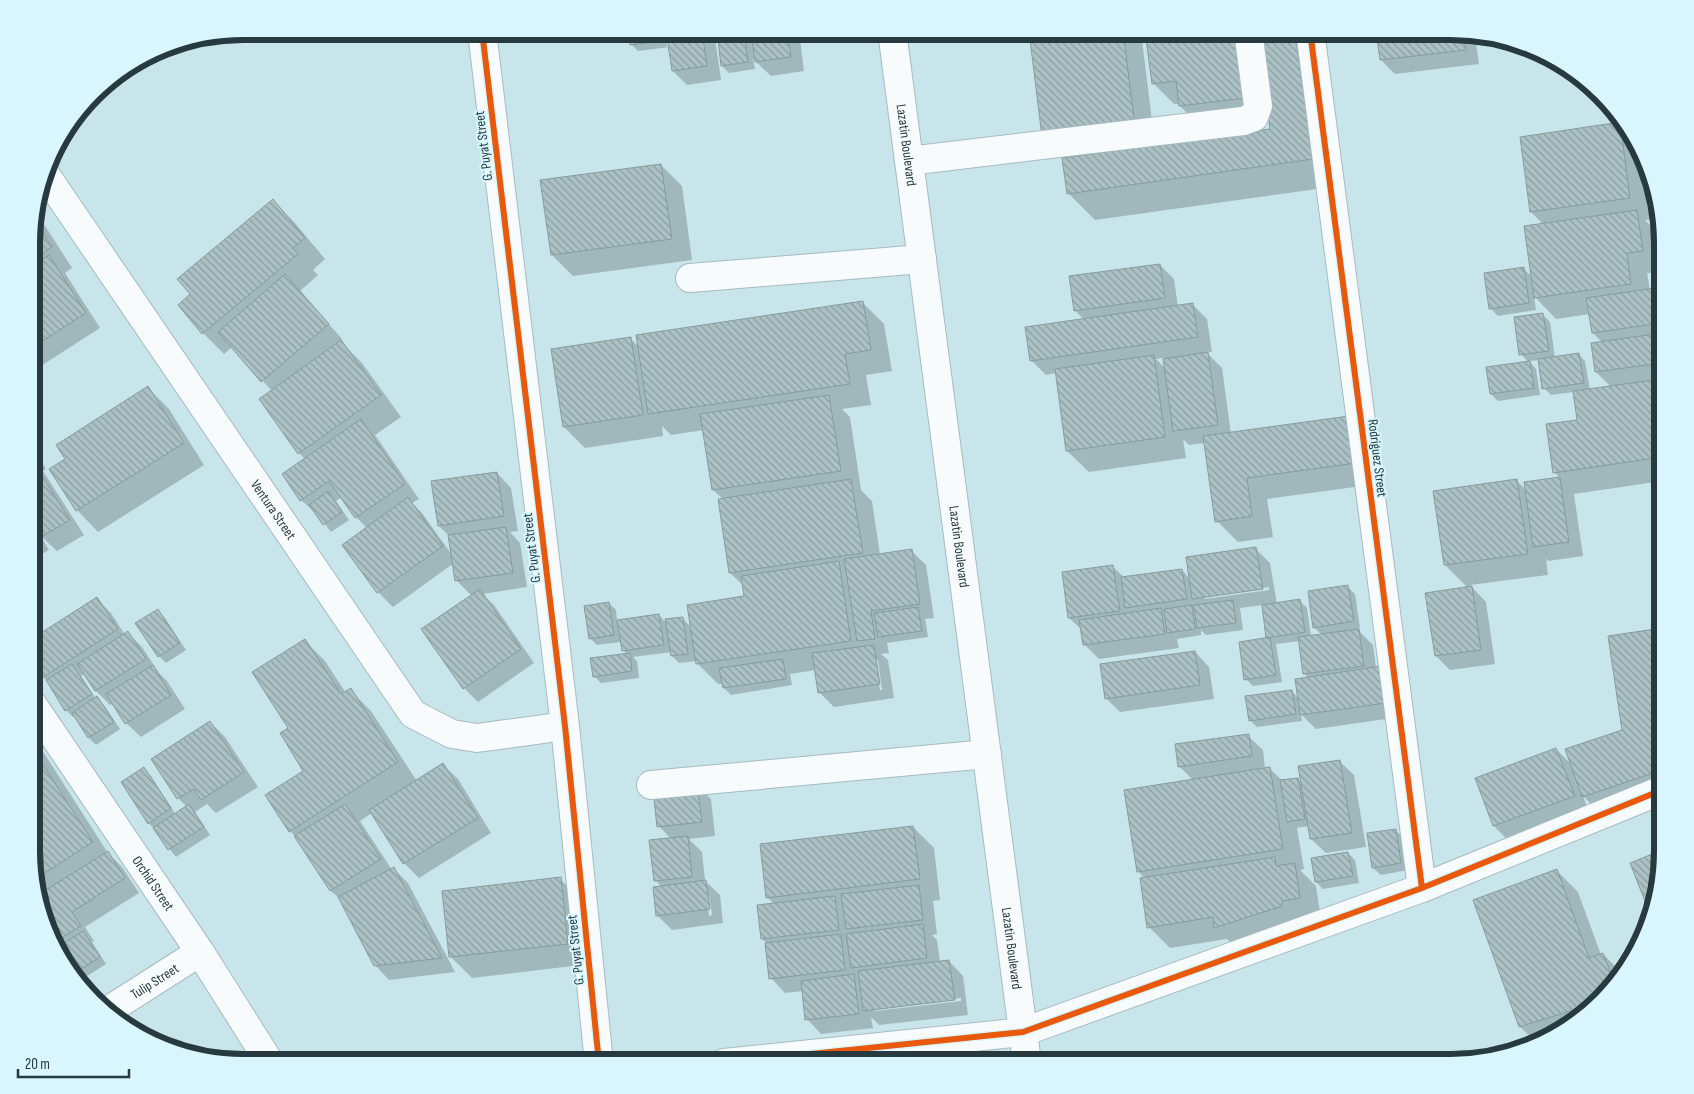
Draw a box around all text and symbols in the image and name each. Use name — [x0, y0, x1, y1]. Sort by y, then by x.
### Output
street label: Lazatin Boulevard — [893, 103, 920, 187]
street label: G. Puyat Street — [471, 110, 496, 182]
street label: Rodriguez Street — [1364, 418, 1391, 498]
street label: Ventura Street — [247, 477, 300, 543]
street label: Lazatin Boulevard — [945, 505, 973, 589]
street label: G. Puyat Street — [519, 512, 544, 584]
street label: Orchid Street — [128, 853, 178, 914]
street label: Lazatin Boulevard — [998, 906, 1025, 990]
street label: G. Puyat Street — [563, 914, 588, 986]
street label: Tulip Street — [128, 960, 182, 1003]
scale bar — [18, 1046, 129, 1078]
text: 20 m — [25, 1055, 50, 1074]

